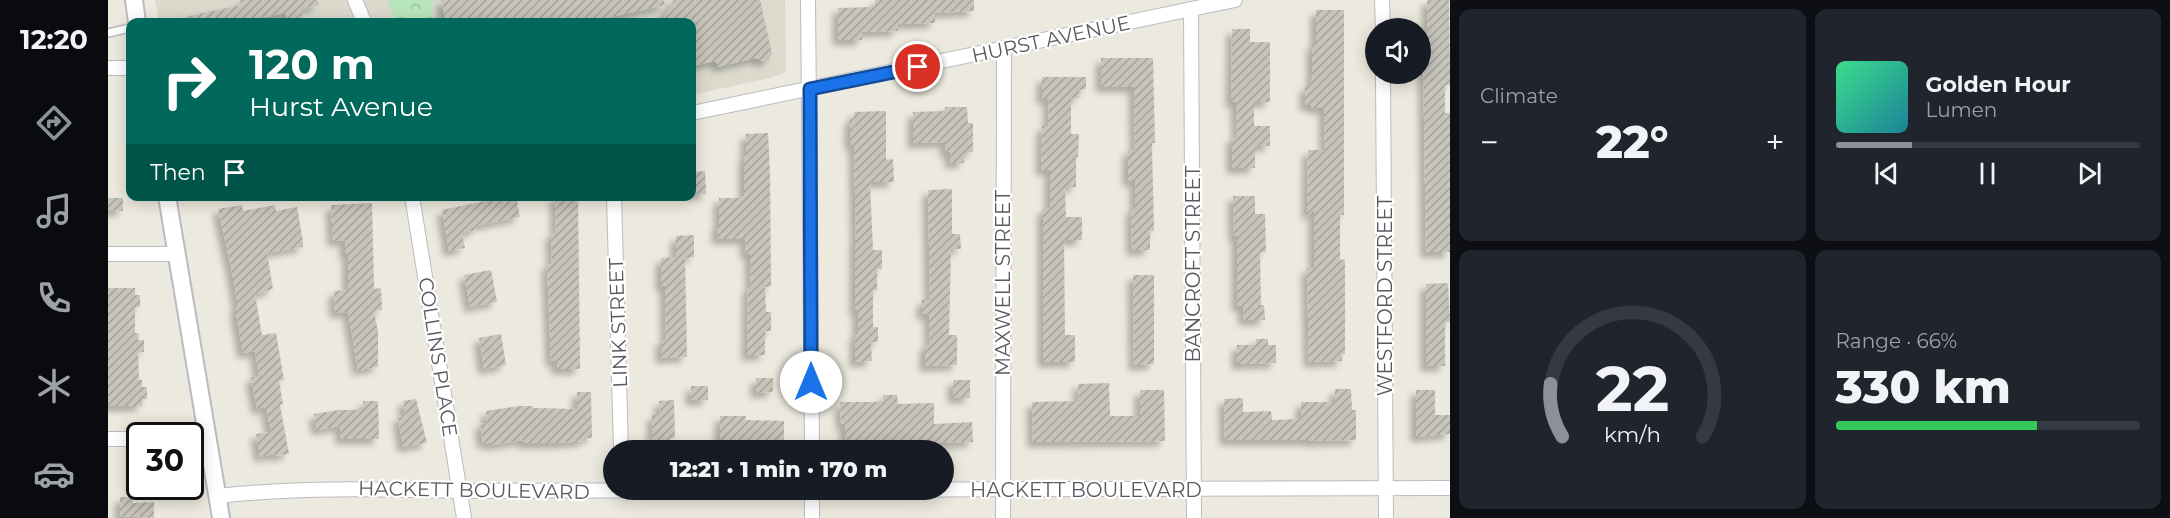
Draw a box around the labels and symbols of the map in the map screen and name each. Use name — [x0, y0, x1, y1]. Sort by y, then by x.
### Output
street label: HURST AVENUE — [970, 10, 1132, 68]
pin — [892, 41, 943, 92]
street label: BANCROFT STREET — [1181, 165, 1205, 362]
street label: MAXWELL STREET — [991, 190, 1015, 376]
street label: WESTFORD STREET — [1373, 195, 1397, 396]
street label: LINK STREET — [604, 257, 632, 388]
street label: COLLINS PLACE — [414, 275, 462, 439]
position arrow — [779, 350, 843, 414]
speed limit sign: 30 — [126, 422, 204, 500]
street label: HACKETT BOULEVARD — [358, 476, 590, 504]
street label: HACKETT BOULEVARD — [970, 478, 1202, 502]

